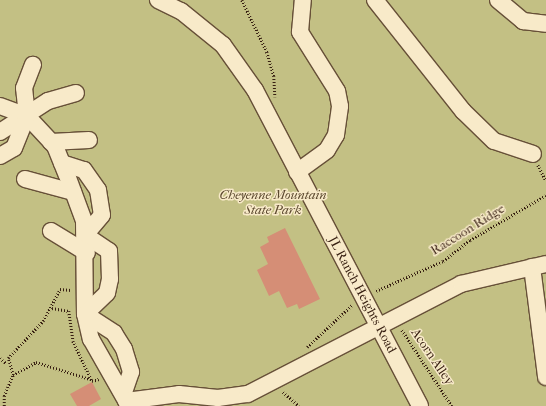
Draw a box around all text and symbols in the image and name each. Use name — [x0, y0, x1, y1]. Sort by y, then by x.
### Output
park label: Cheyenne Mountain State Park — [219, 188, 327, 219]
street label: Raccoon Ridge — [428, 201, 508, 259]
street label: JL Ranch Heights Road — [325, 234, 399, 356]
street label: Acorn Alley — [407, 326, 457, 388]

